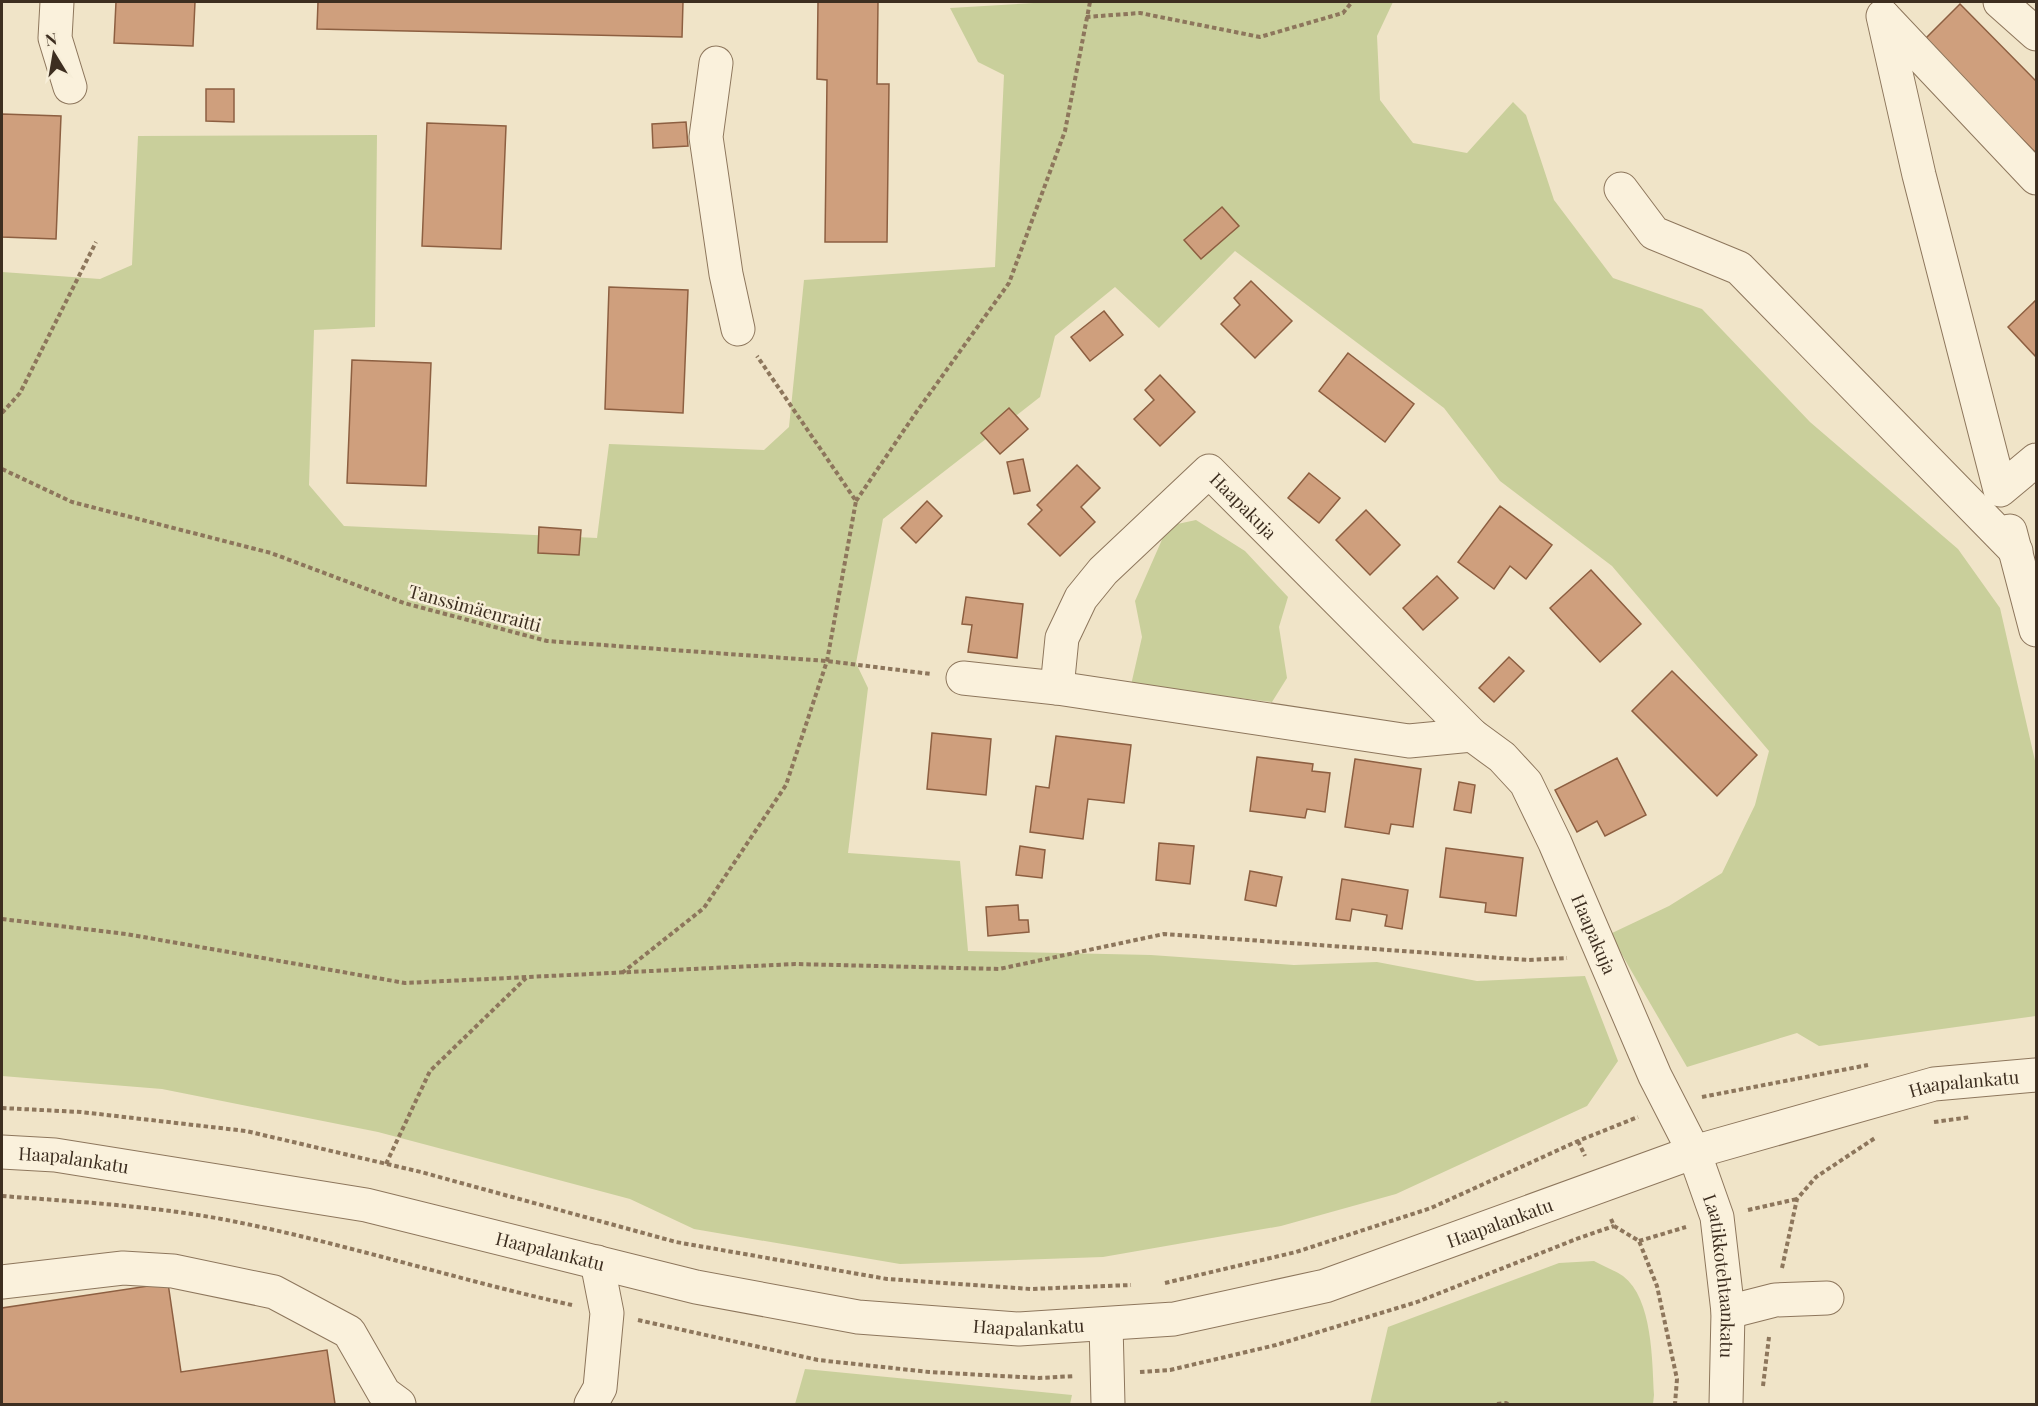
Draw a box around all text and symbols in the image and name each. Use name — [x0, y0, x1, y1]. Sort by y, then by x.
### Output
north arrow — [24, 24, 84, 84]
text: N — [43, 27, 59, 50]
street label: Haapakuja — [1205, 467, 1282, 544]
street label: Tanssimäenraitti — [406, 579, 544, 637]
street label: Haapakuja — [1566, 890, 1622, 978]
street label: Haapalankatu — [1906, 1064, 2021, 1103]
street label: Haapalankatu — [18, 1141, 131, 1179]
street label: Laatikkotehtaankatu — [1698, 1191, 1740, 1359]
street label: Haapalankatu — [1443, 1192, 1557, 1253]
street label: Haapalankatu — [493, 1226, 608, 1276]
street label: Haapalankatu — [972, 1313, 1086, 1341]

